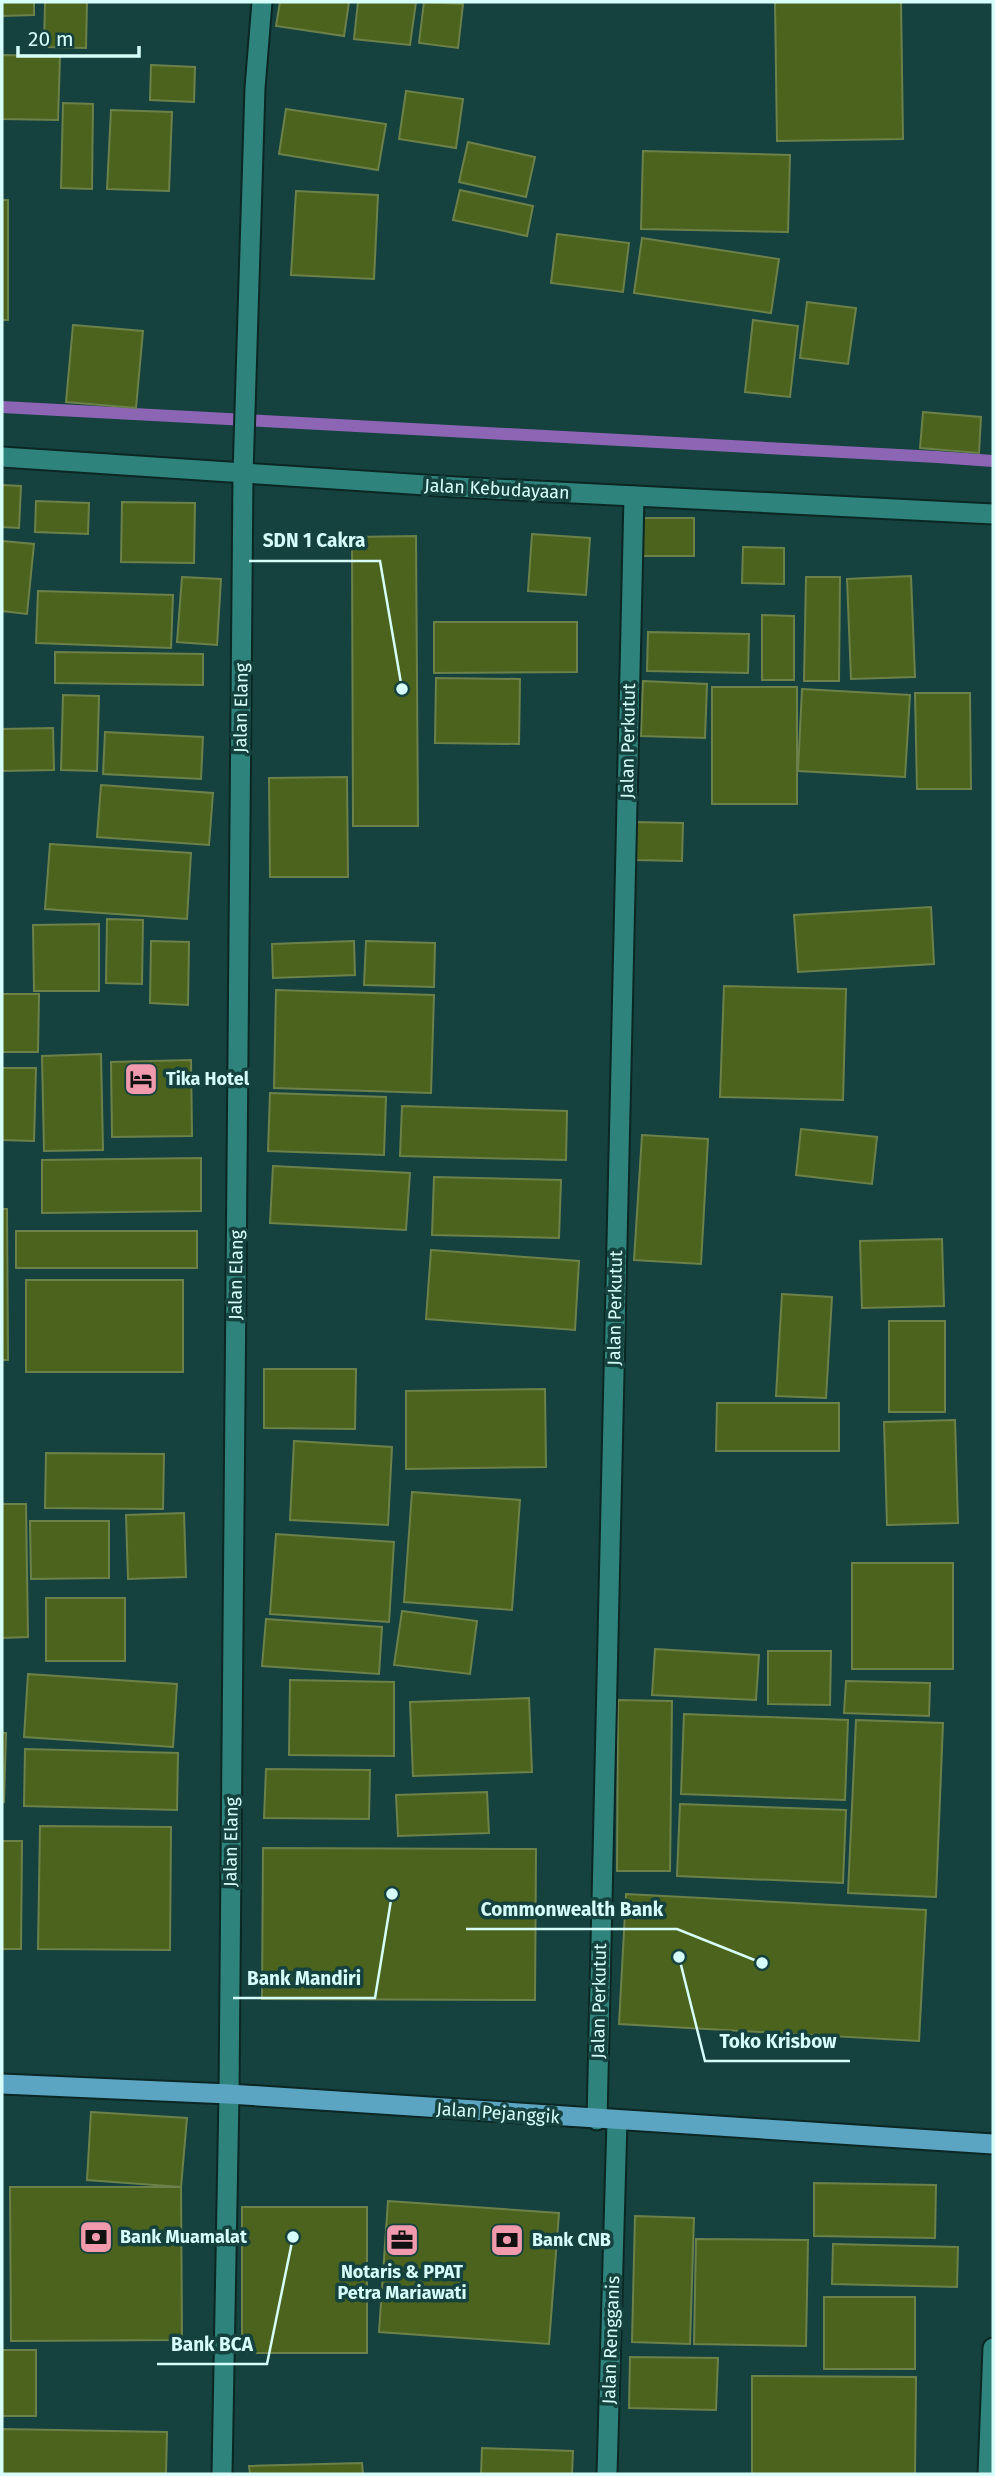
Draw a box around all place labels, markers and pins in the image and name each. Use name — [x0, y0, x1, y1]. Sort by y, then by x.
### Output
callout: SDN 1 Cakra — [249, 521, 380, 561]
hotel icon: Tika Hotel — [122, 1060, 160, 1098]
place label: Tika Hotel — [166, 1068, 250, 1090]
callout: Commonwealth Bank — [466, 1889, 677, 1929]
callout: Bank Mandiri — [233, 1958, 375, 1998]
callout: Toko Krisbow — [705, 2021, 850, 2061]
bank icon: Bank Muamalat — [77, 2218, 115, 2256]
office icon: Notaris & PPAT Petra Mariawati — [383, 2221, 421, 2259]
bank icon: Bank CNB — [488, 2221, 526, 2259]
place label: Bank Muamalat — [120, 2226, 248, 2248]
place label: Bank CNB — [532, 2229, 611, 2251]
place label: Notaris & PPAT Petra Mariawati — [337, 2261, 467, 2304]
callout: Bank BCA — [157, 2324, 267, 2364]

